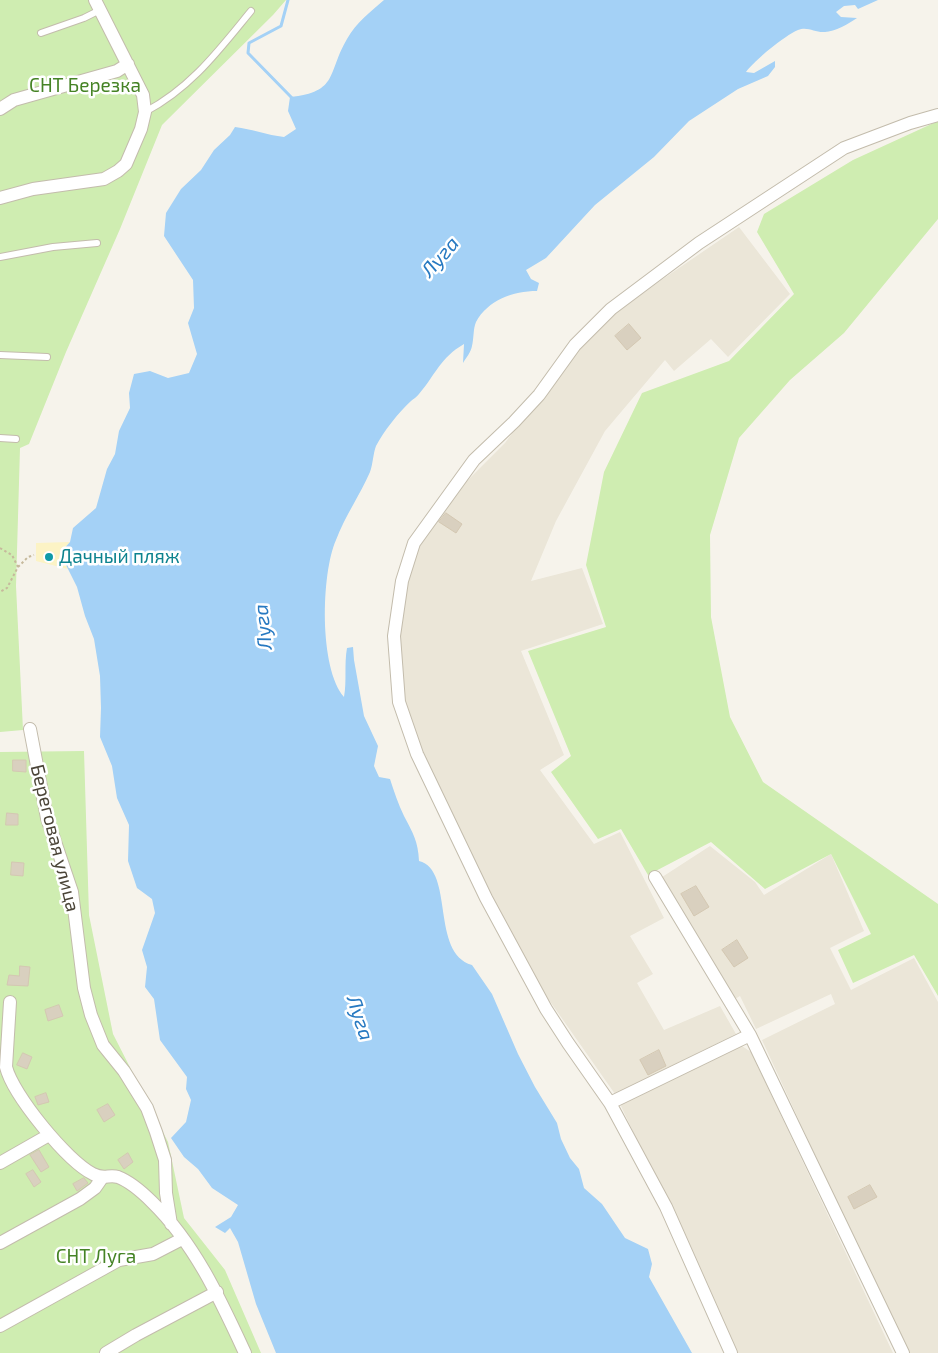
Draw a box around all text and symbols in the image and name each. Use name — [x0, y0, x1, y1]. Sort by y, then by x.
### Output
park label: СНТ Березка — [29, 75, 141, 97]
water label: Луга — [416, 232, 464, 282]
place label: Дачный пляж — [59, 546, 180, 568]
marker: Дачный пляж — [43, 551, 55, 563]
water label: Луга — [249, 603, 277, 651]
street label: Береговая улица — [26, 762, 84, 914]
water label: Луга — [342, 993, 378, 1043]
park label: СНТ Луга — [56, 1246, 136, 1268]

